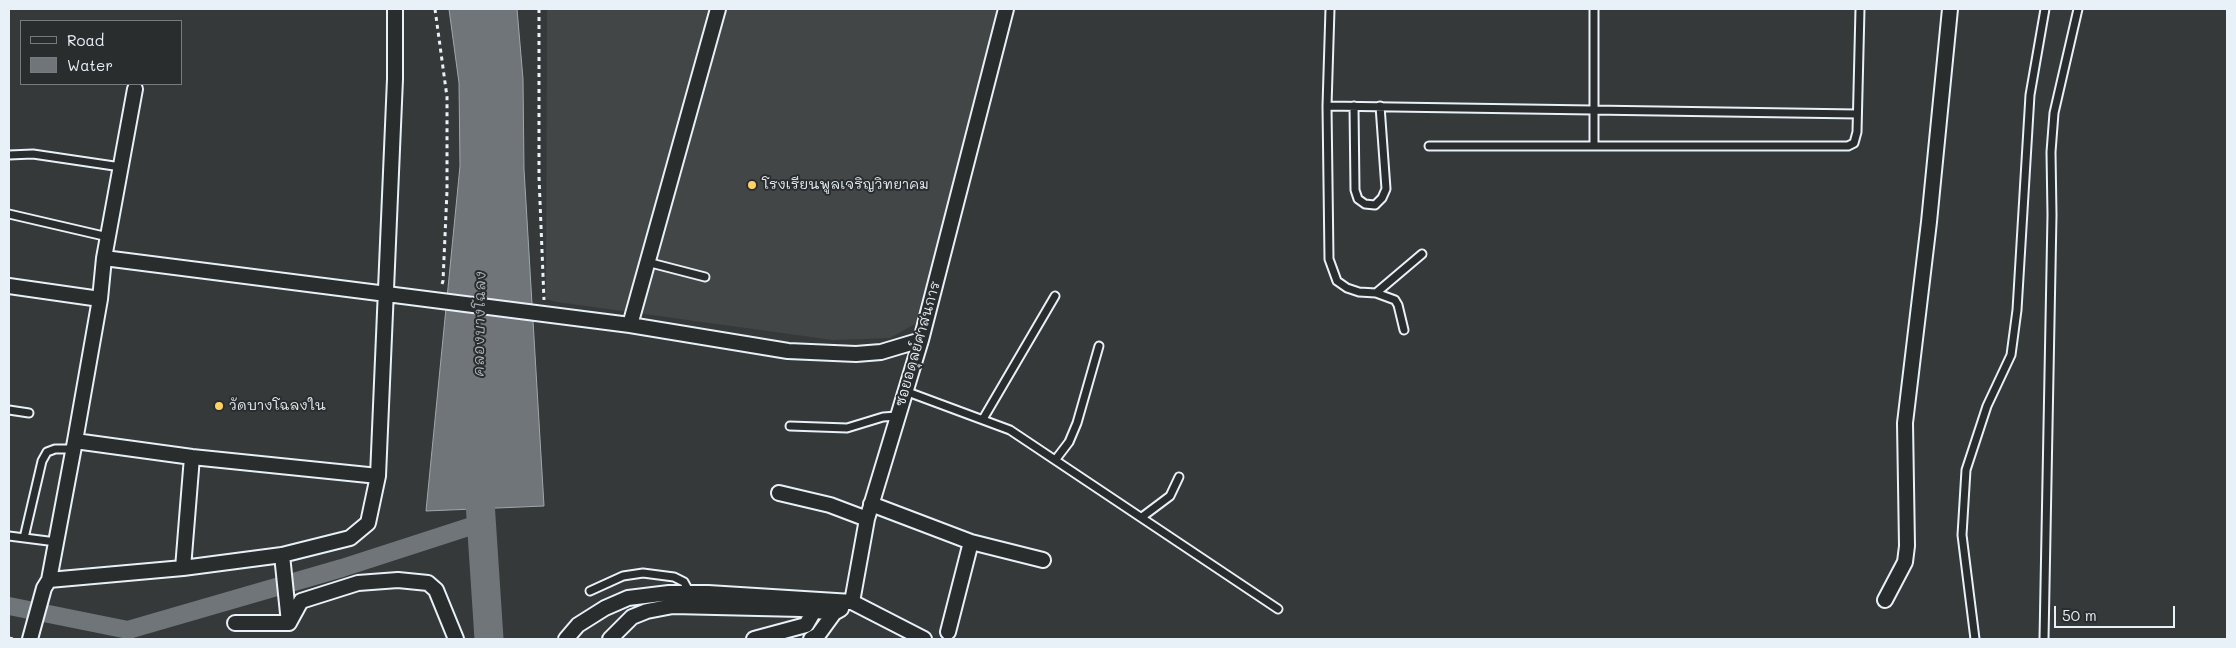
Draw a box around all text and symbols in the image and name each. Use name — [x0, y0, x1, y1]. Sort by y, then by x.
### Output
legend — [20, 20, 182, 85]
text: Road — [67, 30, 104, 50]
text: Water — [67, 55, 113, 75]
place label: โรงเรียนพูลเจริญวิทยาคม — [762, 177, 929, 193]
marker: โรงเรียนพูลเจริญวิทยาคม — [746, 179, 758, 191]
water label: คลองบางโฉลง — [470, 271, 490, 377]
street label: ซอยอดุลย์ศาสนการ — [892, 279, 944, 409]
place label: วัดบางโฉลงใน — [229, 398, 326, 414]
marker: วัดบางโฉลงใน — [213, 400, 225, 412]
scale bar — [2056, 596, 2177, 628]
text: 50 m — [2062, 605, 2097, 625]

